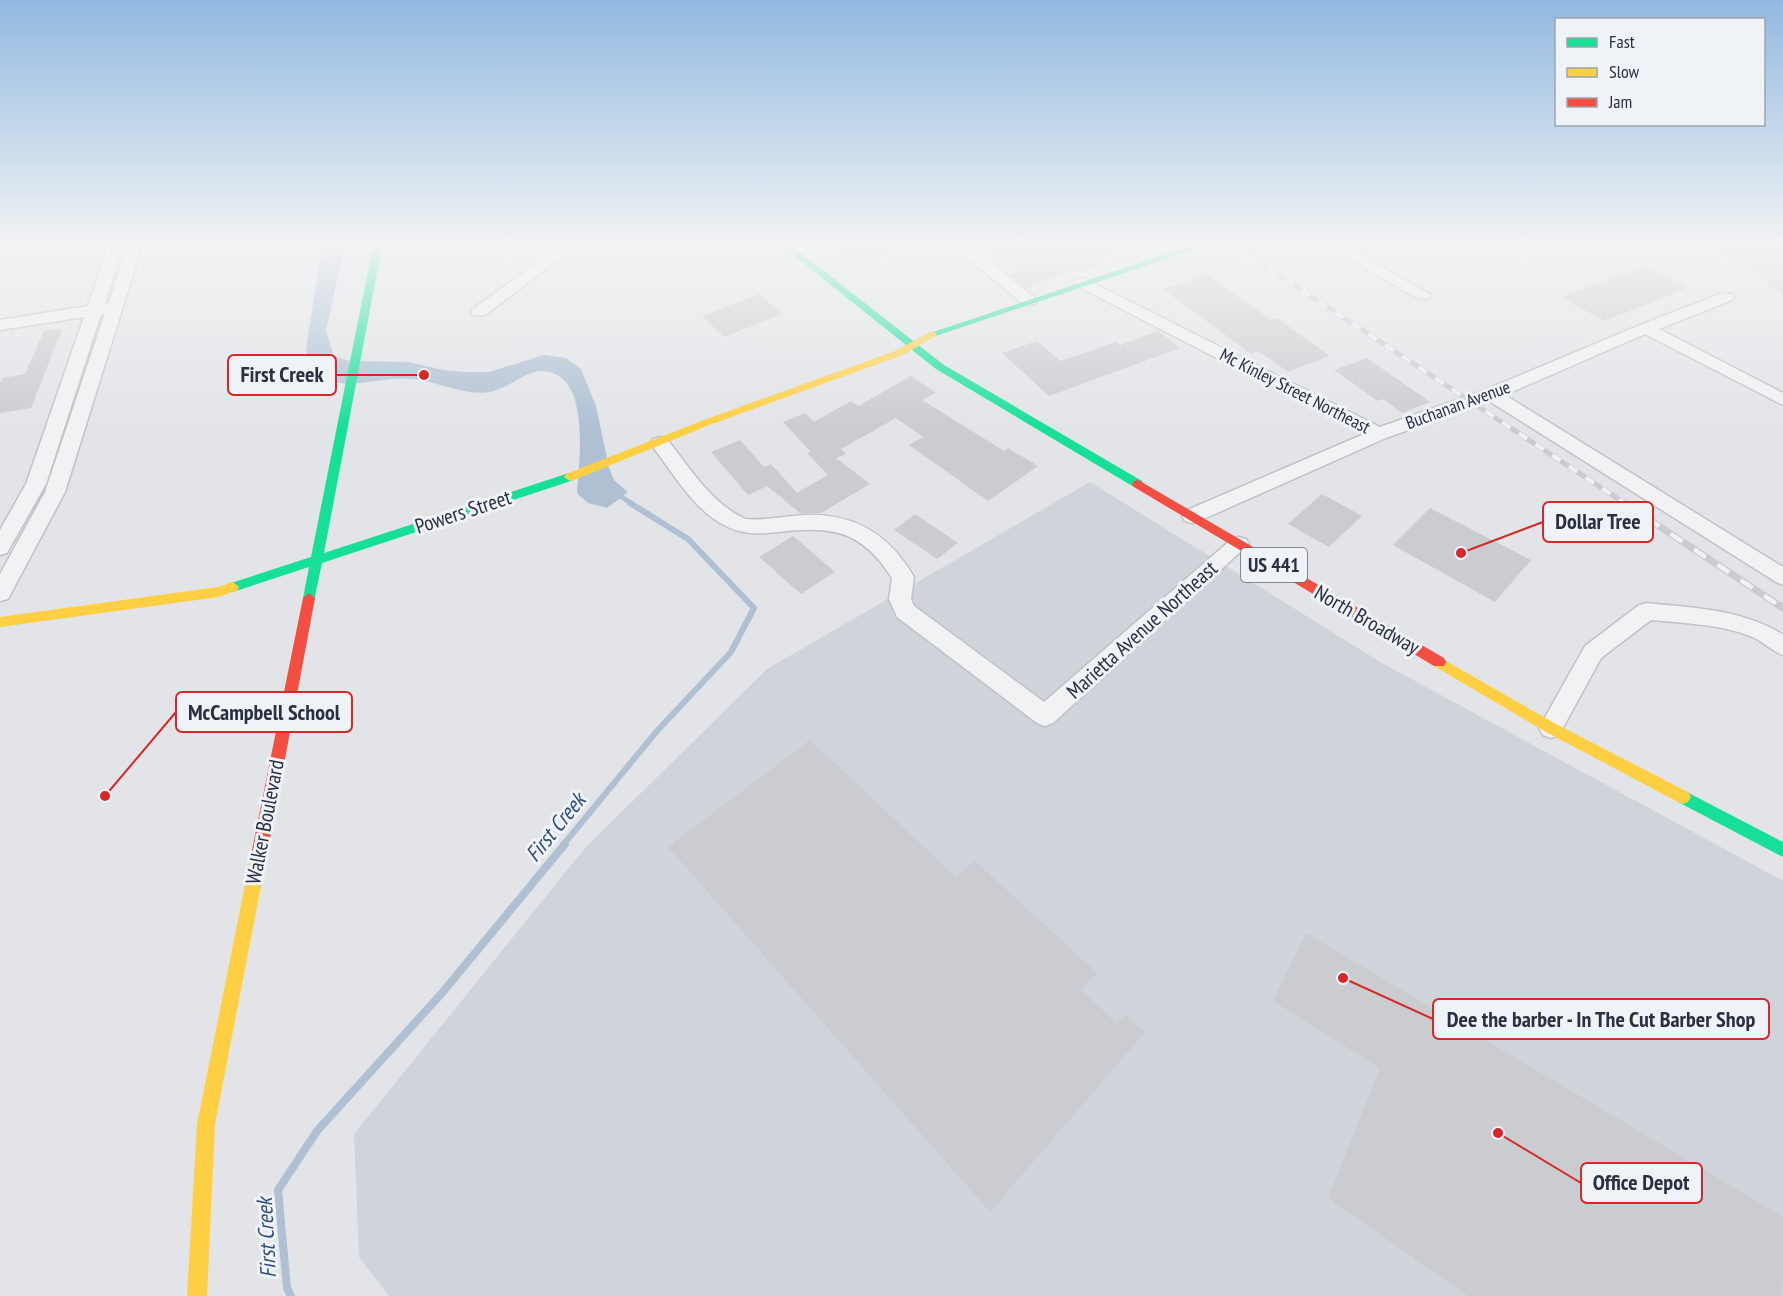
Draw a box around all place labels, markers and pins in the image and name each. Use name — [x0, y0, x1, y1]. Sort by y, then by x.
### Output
callout: First Creek — [228, 355, 336, 395]
callout: Dollar Tree — [1543, 502, 1653, 542]
callout: McCampbell School — [176, 692, 352, 732]
callout: Dee the barber - In The Cut Barber Shop — [1433, 999, 1769, 1039]
callout: Office Depot — [1581, 1163, 1702, 1203]

